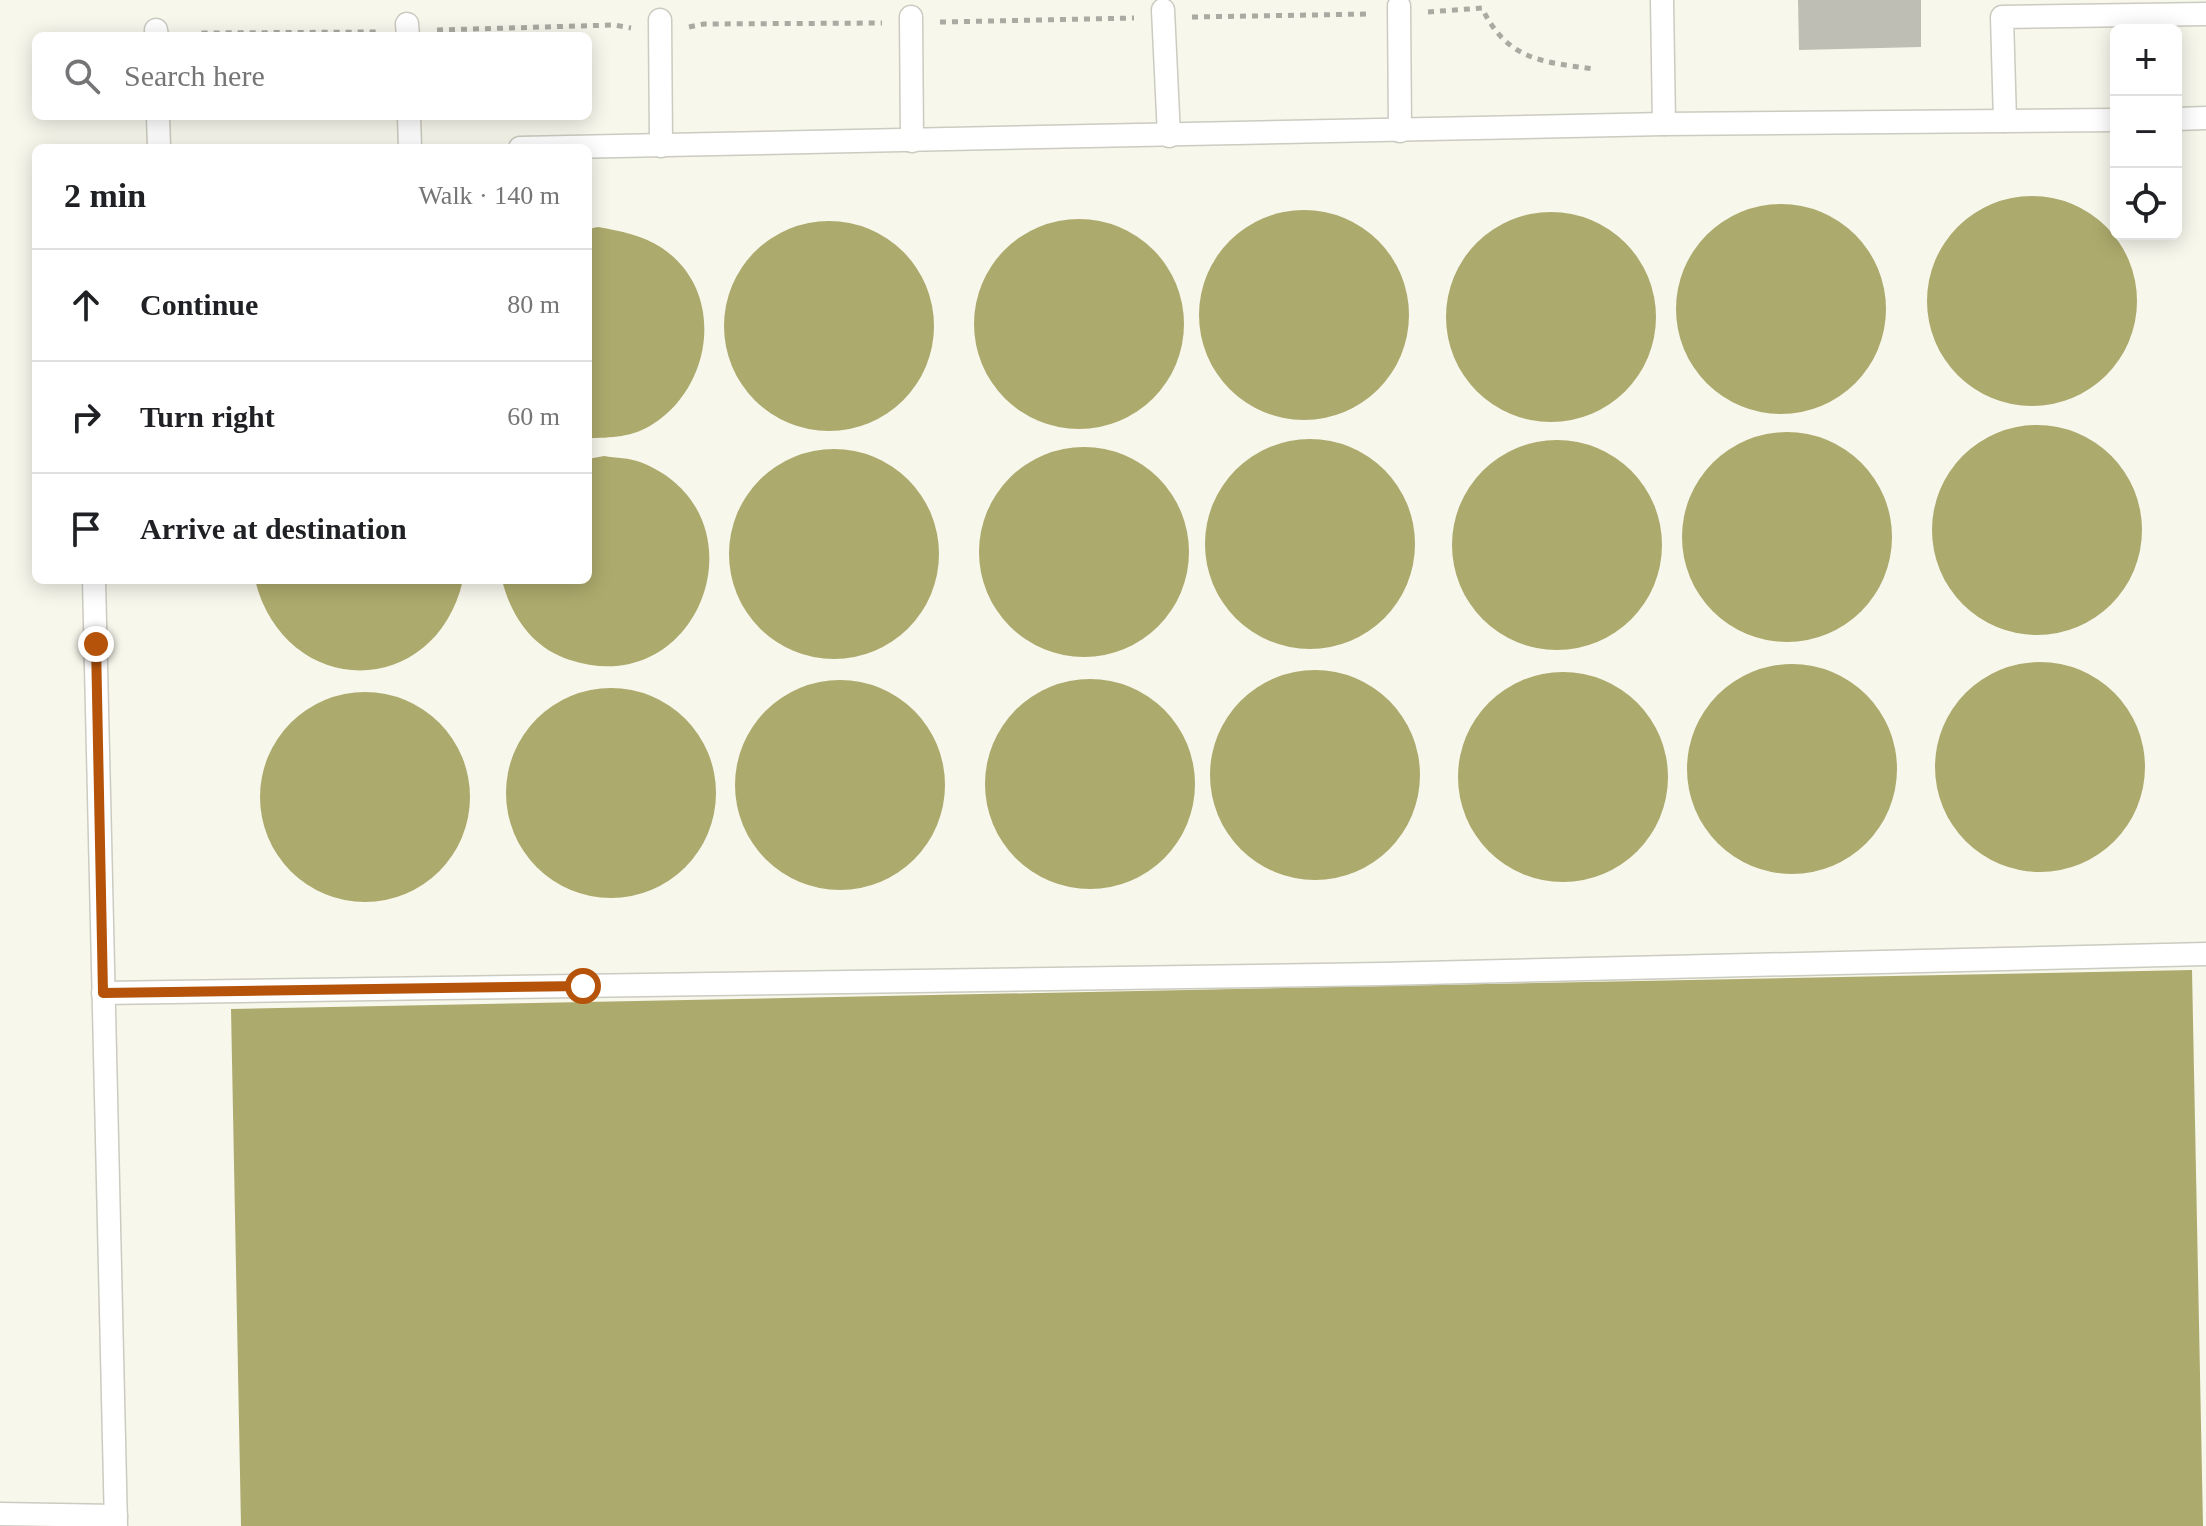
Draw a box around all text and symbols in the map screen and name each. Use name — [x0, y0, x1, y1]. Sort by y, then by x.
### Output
map controls — [2110, 24, 2182, 240]
button: + — [2110, 24, 2182, 96]
search box — [32, 32, 592, 120]
icon: search — [60, 54, 104, 98]
text: Search here — [124, 59, 265, 92]
button: − — [2110, 96, 2182, 168]
button: locate — [2110, 168, 2182, 240]
text: 2 min — [64, 177, 146, 214]
text: Walk · 140 m — [418, 181, 560, 210]
icon: ahead — [64, 283, 108, 327]
text: Continue — [140, 288, 258, 321]
text: 80 m — [507, 290, 560, 319]
icon: right — [64, 395, 108, 439]
text: Turn right — [140, 400, 275, 433]
text: 60 m — [507, 402, 560, 431]
icon: arrive — [64, 507, 108, 551]
text: Arrive at destination — [140, 512, 407, 545]
route end — [78, 626, 114, 662]
route start — [565, 968, 601, 1004]

